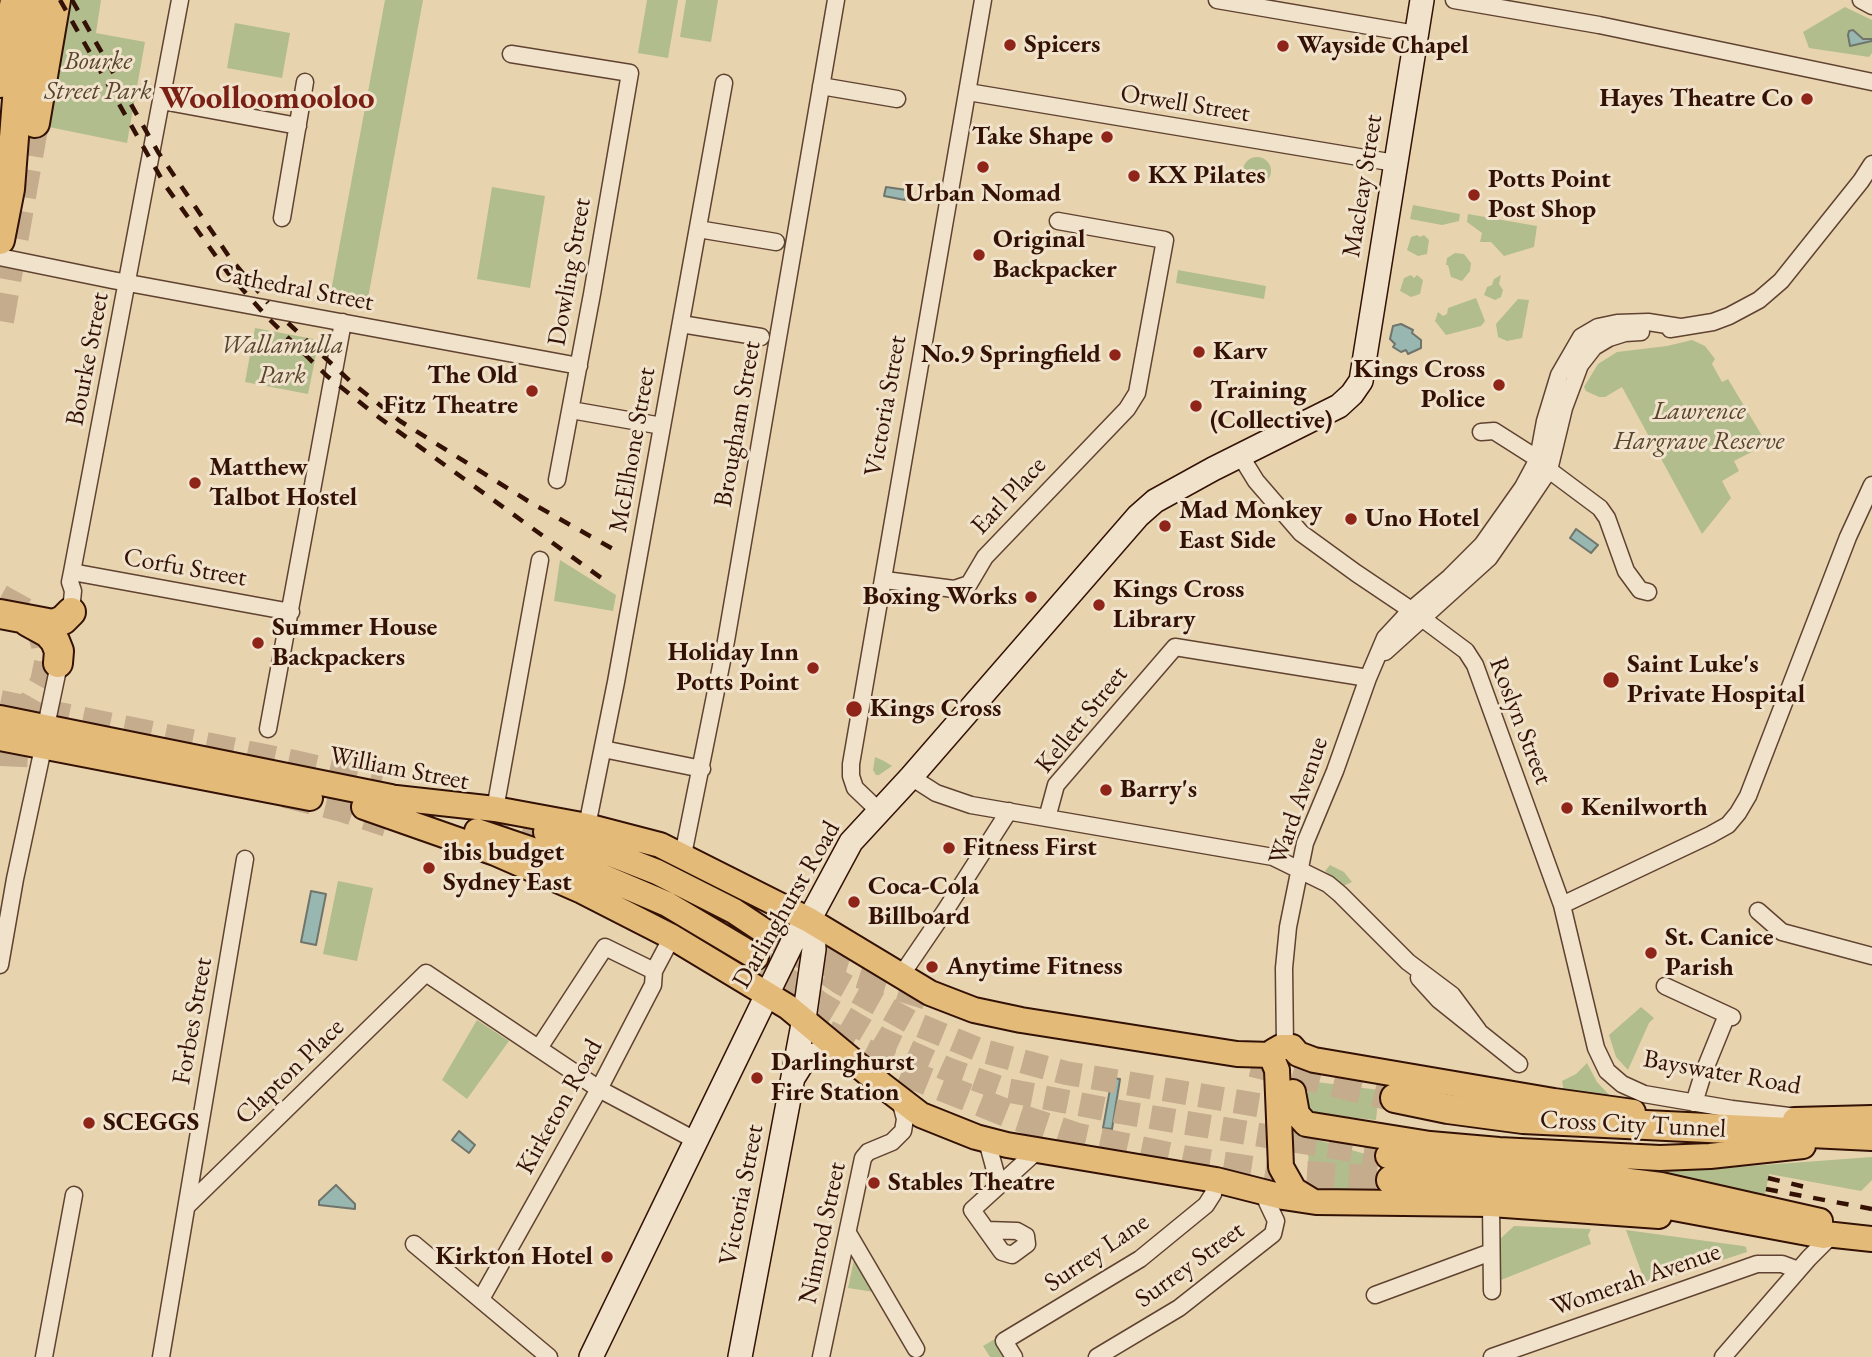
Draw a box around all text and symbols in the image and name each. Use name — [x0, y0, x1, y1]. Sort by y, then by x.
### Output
place label: Spicers — [1024, 29, 1100, 61]
place label: Wayside Chapel — [1297, 30, 1469, 62]
marker: Spicers — [1002, 37, 1018, 53]
marker: Wayside Chapel — [1275, 38, 1291, 54]
park label: Bourke Street Park — [44, 46, 152, 108]
street label: Orwell Street — [1118, 78, 1252, 130]
district label: Woolloomooloo — [159, 79, 375, 119]
place label: Hayes Theatre Co — [1599, 83, 1793, 115]
marker: Hayes Theatre Co — [1799, 91, 1815, 107]
street label: Macleay Street — [1336, 112, 1390, 260]
place label: Take Shape — [972, 121, 1093, 153]
marker: Take Shape — [1099, 129, 1115, 145]
marker: Urban Nomad — [975, 159, 991, 175]
place label: KX Pilates — [1148, 160, 1266, 192]
place label: Potts Point Post Shop — [1488, 164, 1611, 226]
marker: KX Pilates — [1126, 168, 1142, 184]
place label: Urban Nomad — [905, 178, 1061, 210]
marker: Potts Point Post Shop — [1466, 187, 1482, 203]
street label: Dowling Street — [542, 195, 598, 349]
place label: Original Backpacker — [993, 224, 1117, 286]
marker: Original Backpacker — [971, 247, 987, 263]
street label: Cathedral Street — [212, 257, 376, 319]
street label: Bourke Street — [60, 290, 116, 428]
park label: Wallamulla Park — [220, 330, 344, 392]
street label: Victoria Street — [858, 333, 914, 479]
place label: Karv — [1213, 336, 1268, 368]
street label: Brougham Street — [708, 338, 768, 510]
place label: No.9 Springfield — [921, 339, 1101, 371]
marker: Karv — [1191, 344, 1207, 360]
marker: No.9 Springfield — [1107, 347, 1123, 363]
place label: Kings Cross Police — [1354, 354, 1485, 416]
place label: The Old Fitz Theatre — [383, 360, 518, 422]
street label: McElhone Street — [603, 365, 663, 535]
place label: Training (Collective) — [1210, 375, 1333, 436]
marker: Kings Cross Police — [1491, 377, 1507, 393]
marker: The Old Fitz Theatre — [524, 383, 540, 399]
park label: Lawrence Hargrave Reserve — [1614, 396, 1784, 458]
marker: Training (Collective) — [1188, 398, 1204, 414]
street label: Earl Place — [965, 450, 1053, 542]
place label: Matthew Talbot Hostel — [209, 452, 357, 514]
marker: Matthew Talbot Hostel — [187, 475, 203, 491]
place label: Mad Monkey East Side — [1179, 495, 1322, 556]
place label: Uno Hotel — [1365, 503, 1480, 535]
marker: Uno Hotel — [1343, 511, 1359, 527]
marker: Mad Monkey East Side — [1157, 518, 1173, 534]
street label: Corfu Street — [121, 542, 249, 594]
place label: Kings Cross Library — [1113, 574, 1244, 636]
place label: Boxing Works — [863, 581, 1017, 613]
marker: Boxing Works — [1023, 589, 1039, 605]
marker: Kings Cross Library — [1091, 597, 1107, 613]
place label: Summer House Backpackers — [272, 612, 437, 674]
marker: Summer House Backpackers — [250, 635, 266, 651]
place label: Holiday Inn Potts Point — [668, 637, 799, 698]
place label: Saint Luke's Private Hospital — [1627, 649, 1805, 710]
street label: Roslyn Street — [1482, 653, 1558, 789]
marker: Holiday Inn Potts Point — [805, 660, 821, 676]
street label: Kellett Street — [1029, 660, 1135, 780]
marker: Saint Luke's Private Hospital — [1601, 670, 1621, 690]
place label: Kings Cross — [870, 693, 1001, 725]
marker: Kings Cross — [844, 699, 864, 719]
street label: Ward Avenue — [1263, 733, 1335, 869]
street label: William Street — [327, 740, 471, 798]
place label: Barry's — [1120, 774, 1197, 806]
marker: Barry's — [1098, 782, 1114, 798]
place label: Kenilworth — [1581, 792, 1708, 824]
marker: Kenilworth — [1559, 800, 1575, 816]
street label: Darlinghurst Road — [726, 816, 848, 994]
place label: Fitness First — [963, 832, 1097, 864]
place label: ibis budget Sydney East — [443, 837, 572, 898]
marker: Fitness First — [941, 840, 957, 856]
marker: ibis budget Sydney East — [421, 860, 437, 876]
place label: Coca-Cola Billboard — [868, 871, 979, 932]
marker: Coca-Cola Billboard — [846, 894, 862, 910]
place label: St. Canice Parish — [1665, 922, 1774, 984]
marker: St. Canice Parish — [1643, 945, 1659, 961]
place label: Anytime Fitness — [946, 951, 1123, 983]
street label: Forbes Street — [166, 955, 220, 1087]
marker: Anytime Fitness — [924, 959, 940, 975]
street label: Clapton Place — [229, 1012, 351, 1132]
street label: Kirketon Road — [510, 1034, 610, 1180]
street label: Bayswater Road — [1641, 1044, 1803, 1102]
place label: Darlinghurst Fire Station — [771, 1047, 915, 1108]
marker: Darlinghurst Fire Station — [749, 1070, 765, 1086]
street label: Cross City Tunnel — [1539, 1105, 1727, 1145]
place label: SCEGGS — [103, 1107, 199, 1139]
marker: SCEGGS — [81, 1115, 97, 1131]
street label: Victoria Street — [713, 1122, 771, 1268]
street label: Nimrod Street — [793, 1159, 853, 1307]
place label: Stables Theatre — [888, 1167, 1055, 1199]
marker: Stables Theatre — [866, 1175, 882, 1191]
street label: Surrey Lane — [1039, 1207, 1155, 1299]
street label: Surrey Street — [1129, 1215, 1251, 1315]
street label: Womerah Avenue — [1547, 1236, 1725, 1324]
place label: Kirkton Hotel — [435, 1241, 593, 1273]
marker: Kirkton Hotel — [599, 1249, 615, 1265]

